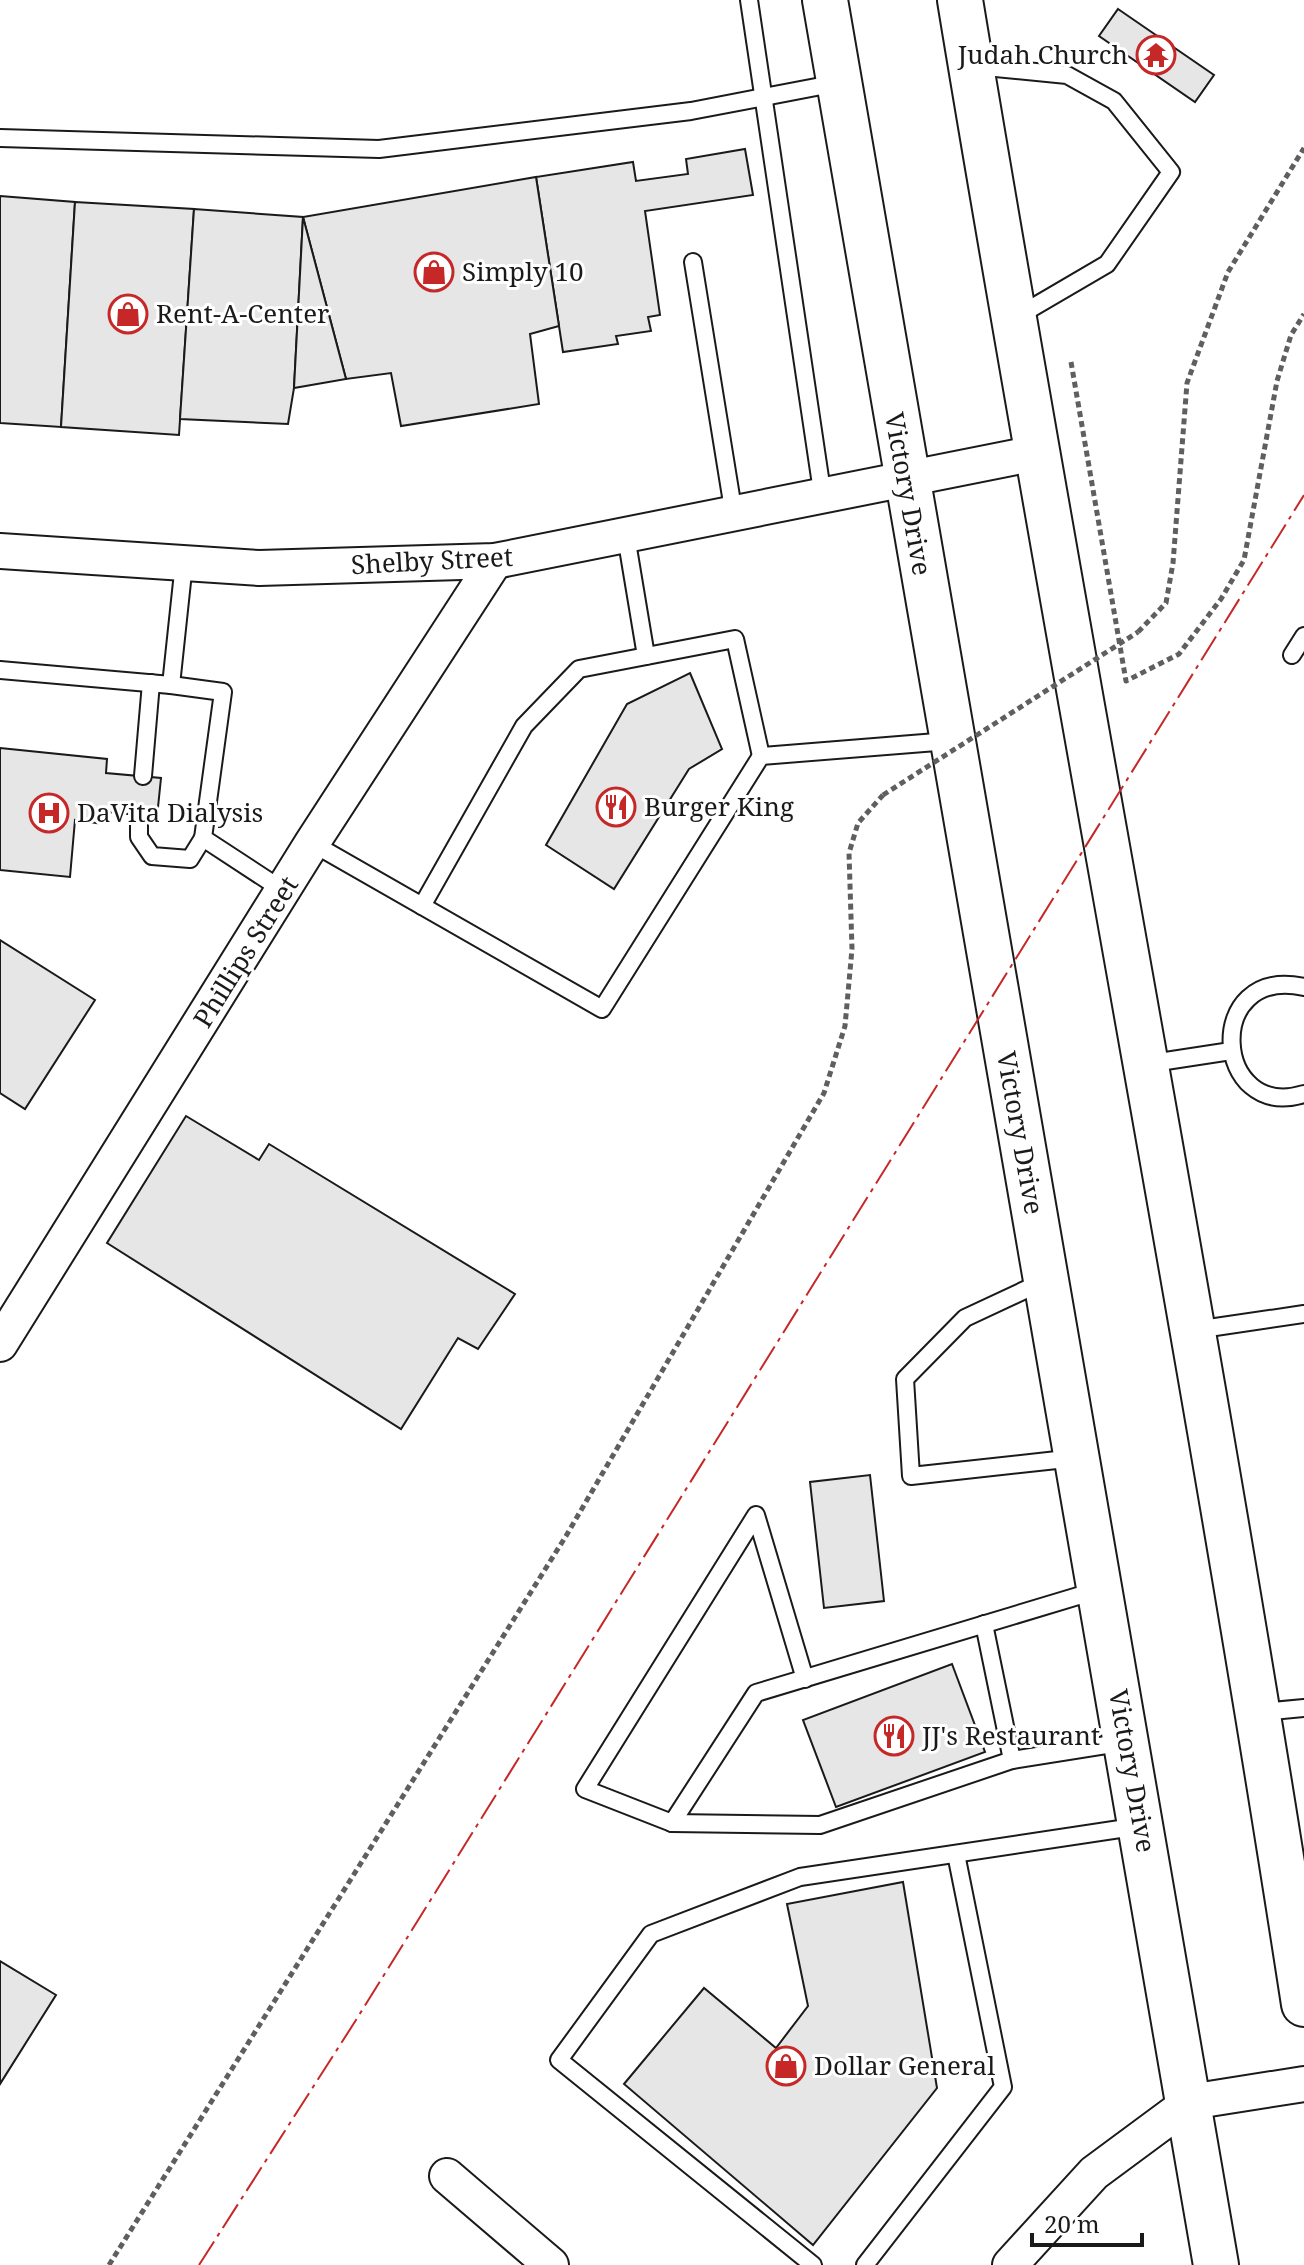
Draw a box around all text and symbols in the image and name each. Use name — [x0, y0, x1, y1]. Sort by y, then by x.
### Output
temple icon: Judah Church — [1135, 34, 1177, 76]
place label: Judah Church — [957, 36, 1128, 72]
shop icon: Simply 10 — [413, 251, 455, 293]
place label: Simply 10 — [462, 253, 584, 289]
shop icon: Rent-A-Center — [107, 293, 149, 335]
place label: Rent-A-Center — [156, 295, 329, 331]
street label: Victory Drive — [877, 409, 941, 578]
street label: Shelby Street — [350, 538, 514, 582]
restaurant icon: Burger King — [595, 786, 637, 828]
place label: Burger King — [644, 788, 794, 824]
hospital icon: DaVita Dialysis — [28, 792, 70, 834]
place label: DaVita Dialysis — [77, 794, 263, 830]
street label: Phillips Street — [184, 869, 306, 1034]
street label: Victory Drive — [989, 1048, 1053, 1217]
street label: Victory Drive — [1101, 1686, 1165, 1855]
restaurant icon: JJ's Restaurant — [873, 1715, 915, 1757]
place label: JJ's Restaurant — [921, 1717, 1100, 1753]
shop icon: Dollar General — [765, 2045, 807, 2087]
place label: Dollar General — [814, 2047, 995, 2083]
scale bar — [1032, 2197, 1142, 2247]
text: 20 m — [1044, 2207, 1100, 2240]

